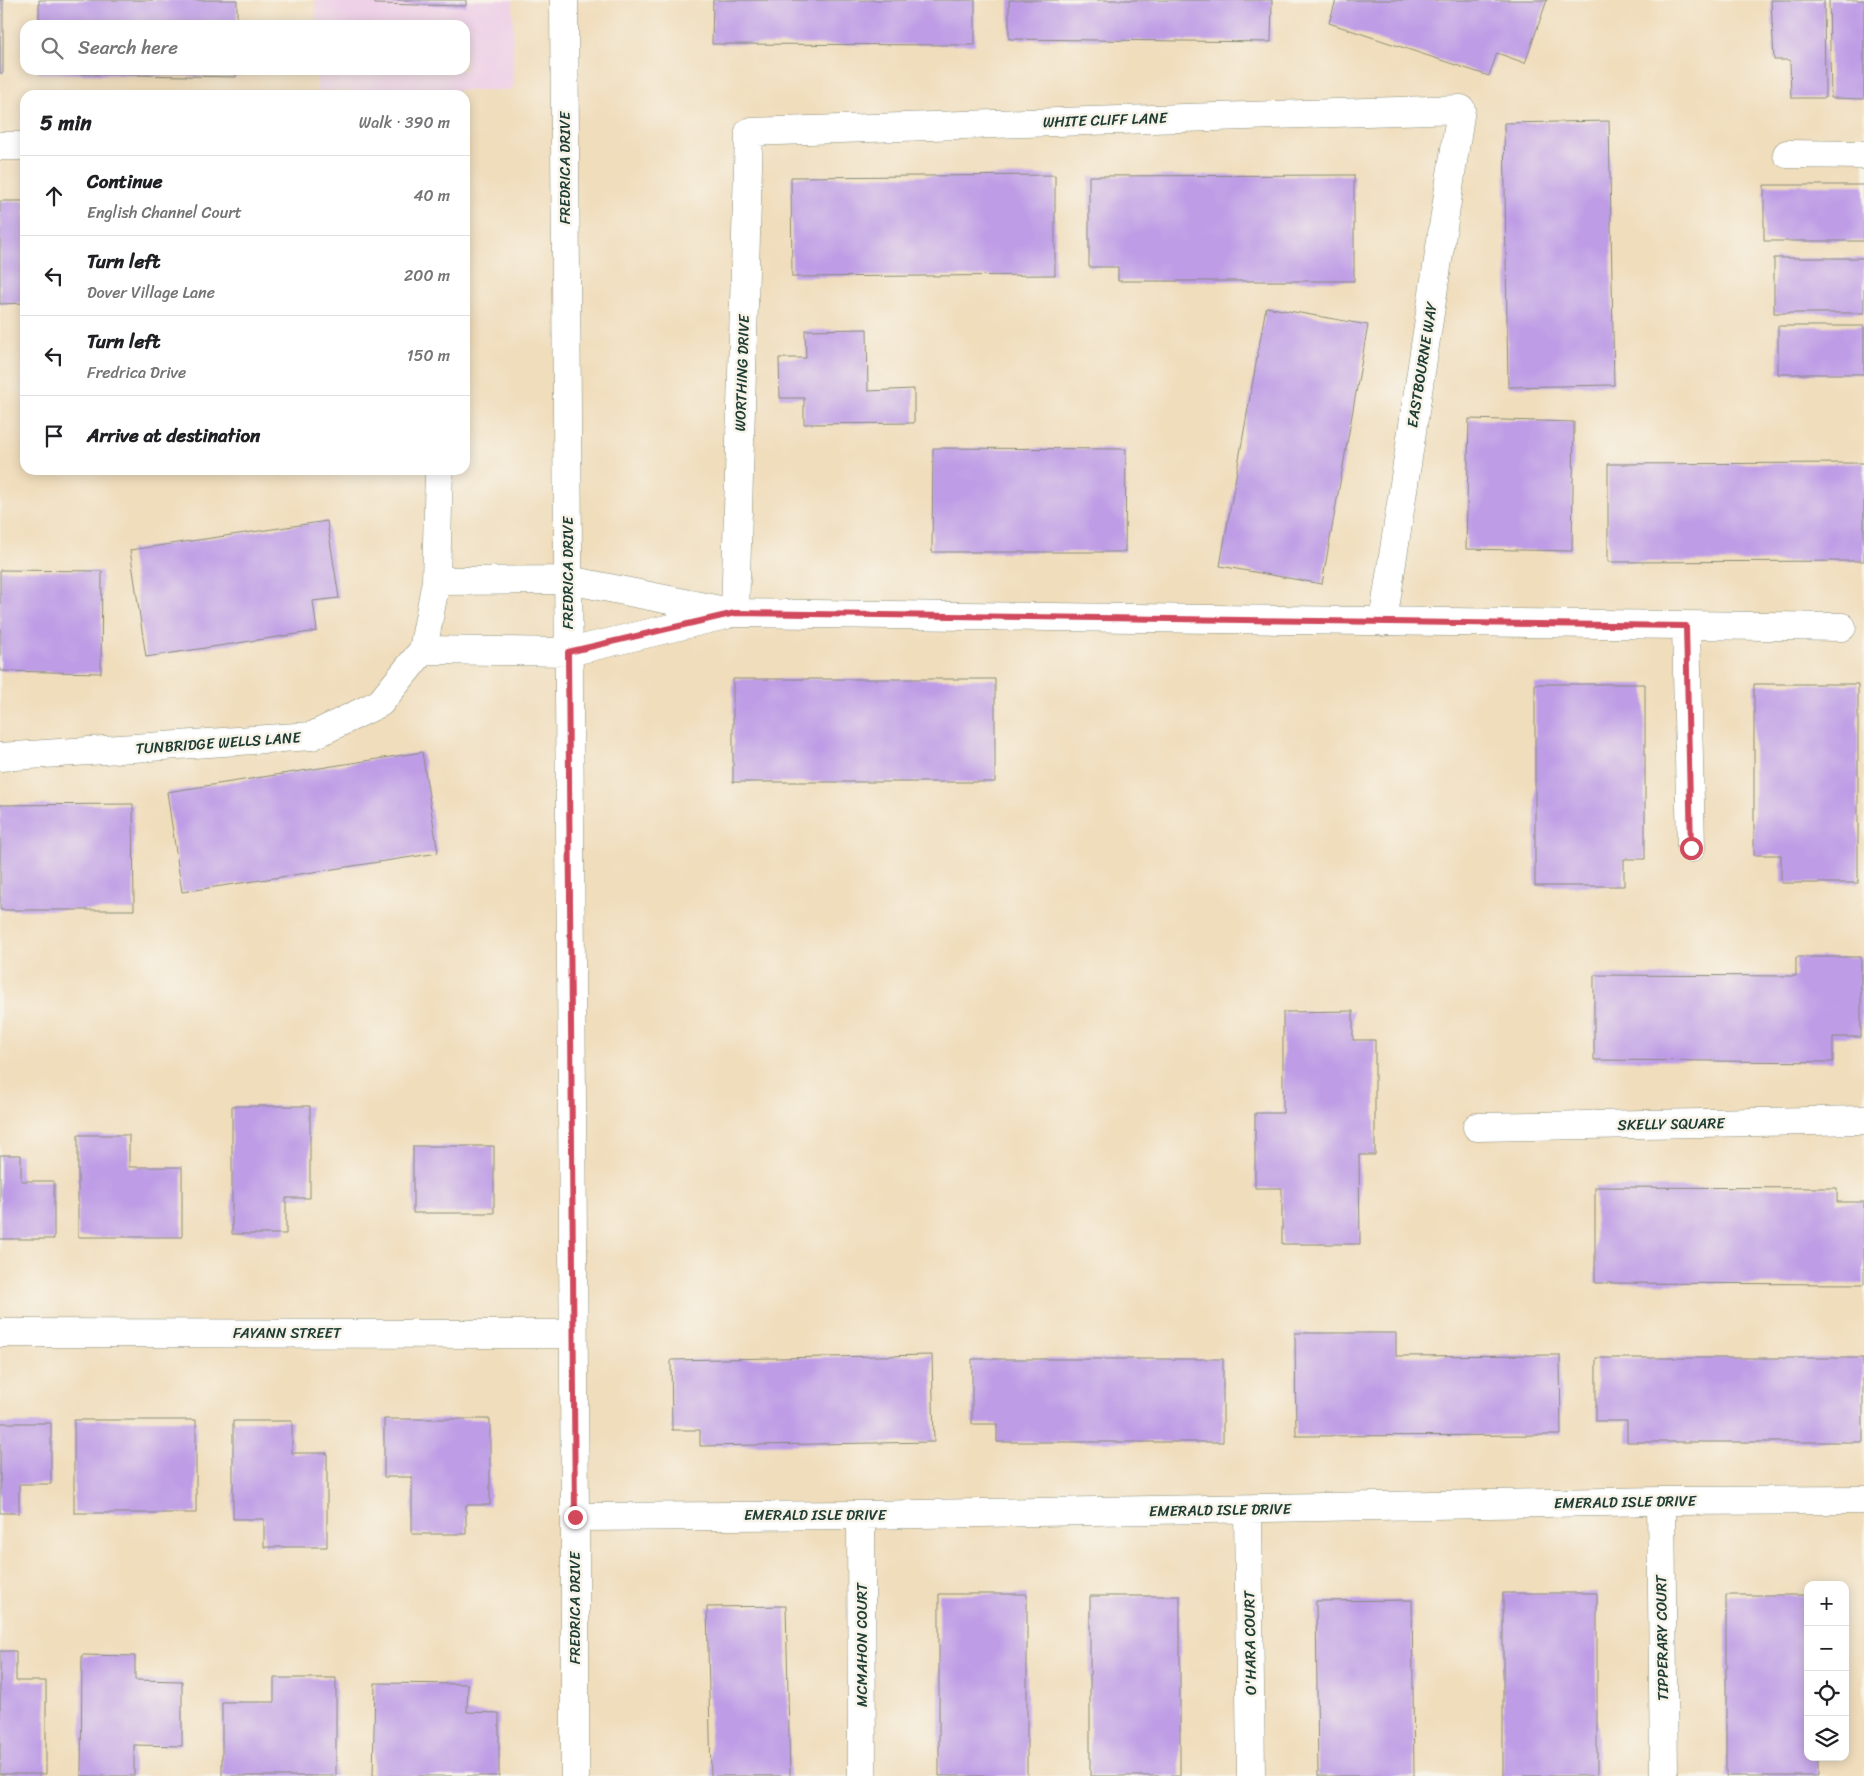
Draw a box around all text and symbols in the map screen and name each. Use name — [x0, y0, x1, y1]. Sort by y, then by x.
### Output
search box — [20, 20, 470, 75]
text: Search here — [78, 31, 178, 64]
icon: search — [38, 34, 66, 62]
text: 5 min — [40, 104, 92, 142]
street label: WHITE CLIFF LANE — [1042, 105, 1169, 135]
text: Walk · 390 m — [359, 108, 450, 137]
street label: FREDRICA DRIVE — [552, 110, 578, 224]
text: Continue — [87, 165, 163, 198]
text: 40 m — [413, 181, 450, 210]
icon: ahead — [40, 182, 68, 210]
text: English Channel Court — [87, 198, 242, 227]
text: Turn left — [87, 245, 160, 278]
text: 200 m — [404, 261, 450, 290]
icon: left — [40, 262, 68, 290]
text: Dover Village Lane — [87, 278, 215, 307]
street label: EASTBOURNE WAY — [1399, 299, 1445, 430]
street label: WORTHING DRIVE — [727, 313, 757, 432]
text: Turn left — [87, 325, 160, 358]
text: 150 m — [407, 341, 450, 370]
icon: left — [40, 342, 68, 370]
text: Fredrica Drive — [87, 358, 186, 387]
text: Arrive at destination — [87, 419, 260, 452]
icon: arrive — [40, 422, 68, 450]
street label: FREDRICA DRIVE — [555, 515, 581, 629]
street label: TUNBRIDGE WELLS LANE — [135, 724, 303, 762]
route start — [1680, 837, 1703, 860]
street label: SKELLY SQUARE — [1617, 1110, 1726, 1138]
street label: FAYANN STREET — [233, 1320, 342, 1346]
street label: EMERALD ISLE DRIVE — [1554, 1488, 1698, 1516]
street label: EMERALD ISLE DRIVE — [1149, 1496, 1293, 1524]
street label: EMERALD ISLE DRIVE — [744, 1502, 888, 1528]
route end — [564, 1506, 587, 1529]
street label: FREDRICA DRIVE — [562, 1550, 588, 1664]
street label: TIPPERARY COURT — [1648, 1573, 1676, 1701]
map controls — [1804, 1581, 1849, 1761]
button: + — [1804, 1581, 1849, 1626]
street label: MCMAHON COURT — [849, 1582, 875, 1707]
street label: O'HARA COURT — [1236, 1590, 1264, 1695]
button: − — [1804, 1626, 1849, 1671]
button: locate — [1804, 1671, 1849, 1716]
button: layers — [1804, 1716, 1849, 1761]

